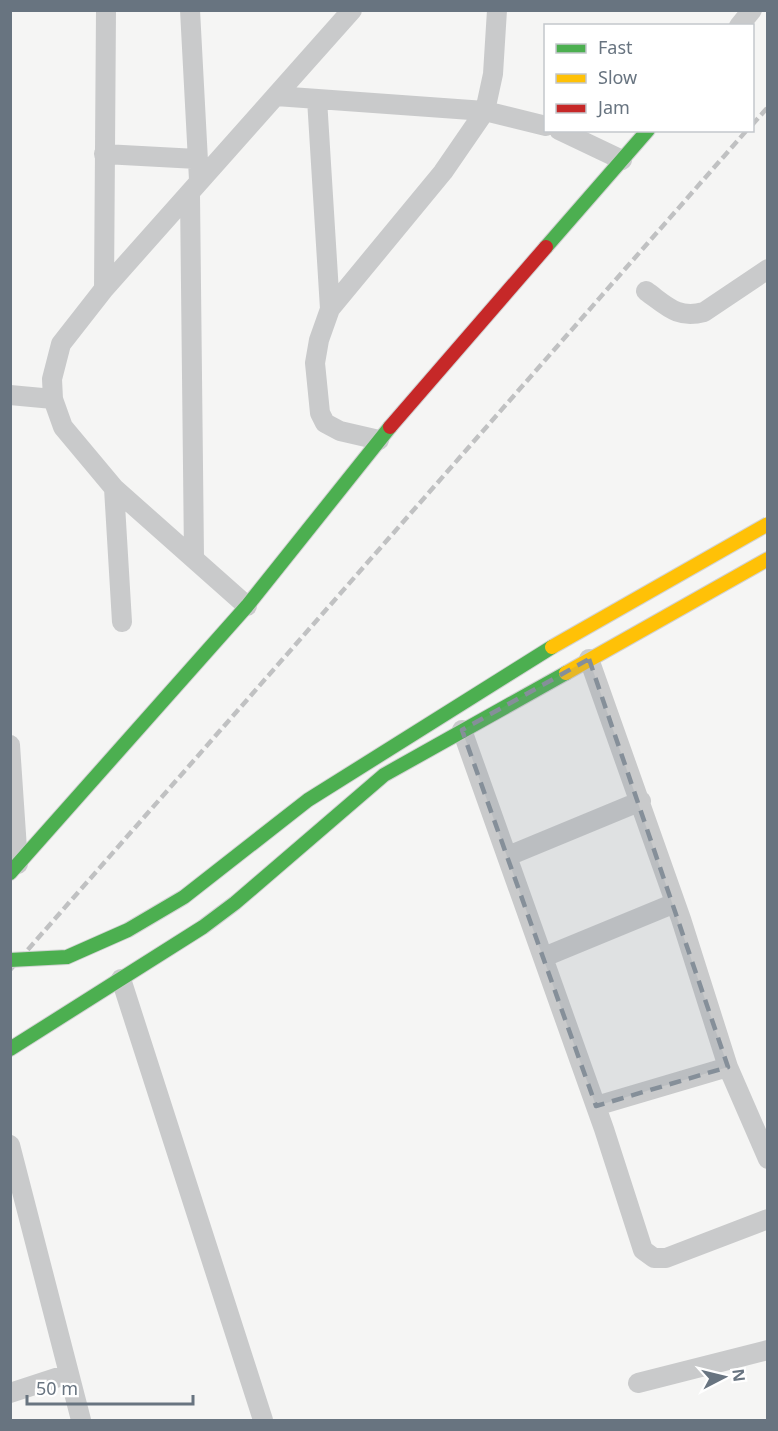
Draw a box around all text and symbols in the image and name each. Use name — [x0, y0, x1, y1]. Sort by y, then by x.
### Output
legend — [544, 24, 754, 132]
text: Fast — [598, 35, 633, 59]
text: Slow — [598, 65, 637, 89]
text: Jam — [596, 95, 630, 119]
north arrow — [694, 1347, 754, 1407]
text: N — [727, 1367, 751, 1383]
scale bar — [27, 1368, 194, 1406]
text: 50 m — [36, 1376, 78, 1400]

